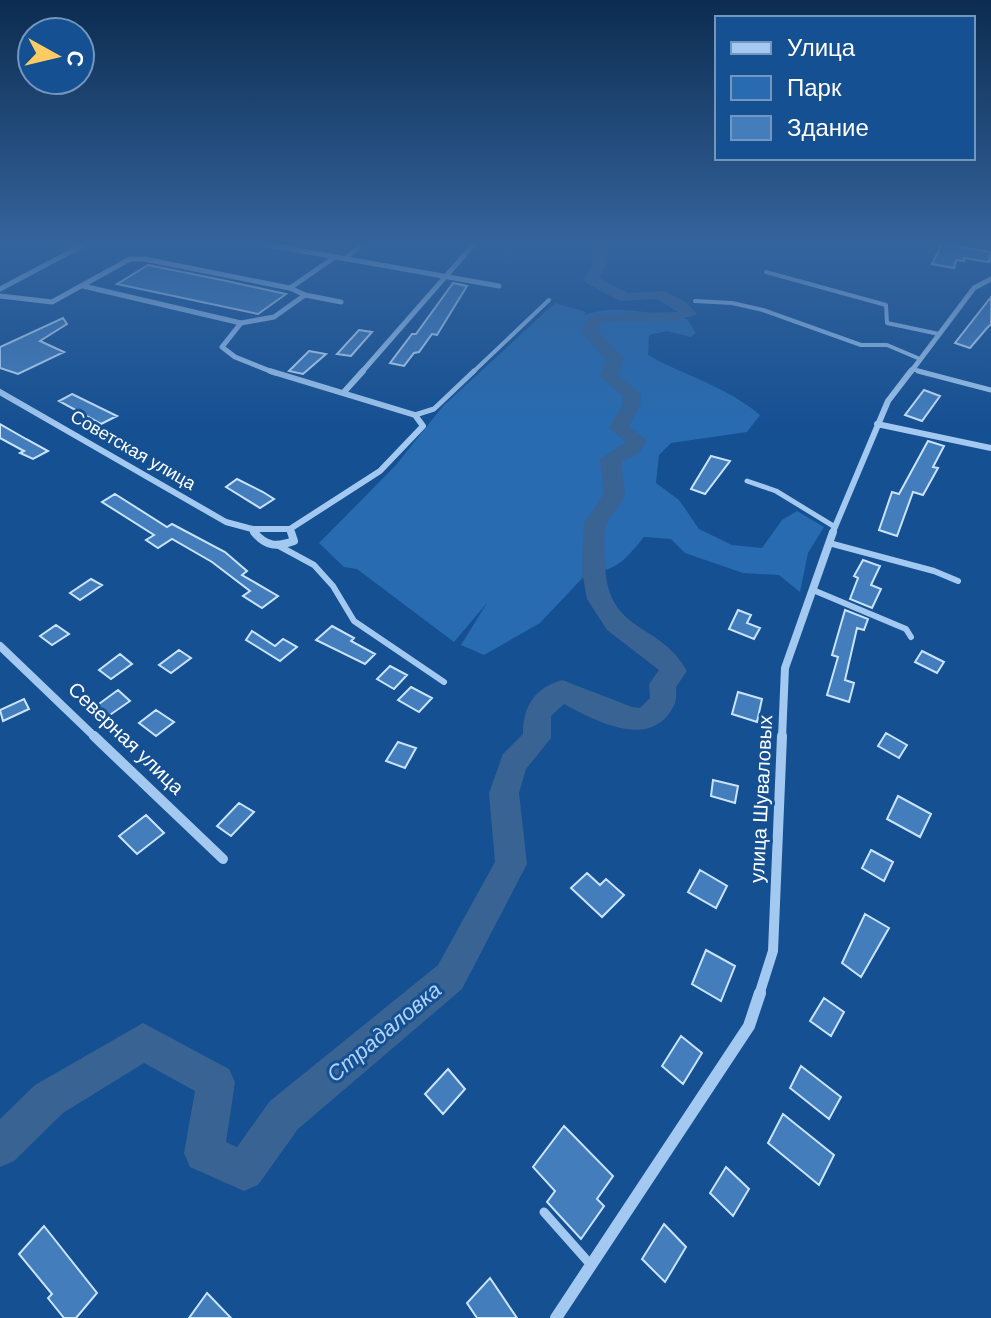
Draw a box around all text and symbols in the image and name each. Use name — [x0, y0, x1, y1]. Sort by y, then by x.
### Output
north arrow — [16, 16, 96, 96]
legend — [715, 16, 975, 160]
text: Улица — [787, 32, 856, 63]
text: С — [60, 49, 91, 69]
text: Парк — [787, 72, 842, 103]
text: Здание — [787, 112, 869, 143]
street label: Советская улица — [66, 404, 201, 496]
street label: Северная улица — [62, 676, 190, 801]
street label: улица Шуваловых — [744, 714, 778, 884]
water label: Страдаловка — [321, 975, 447, 1089]

